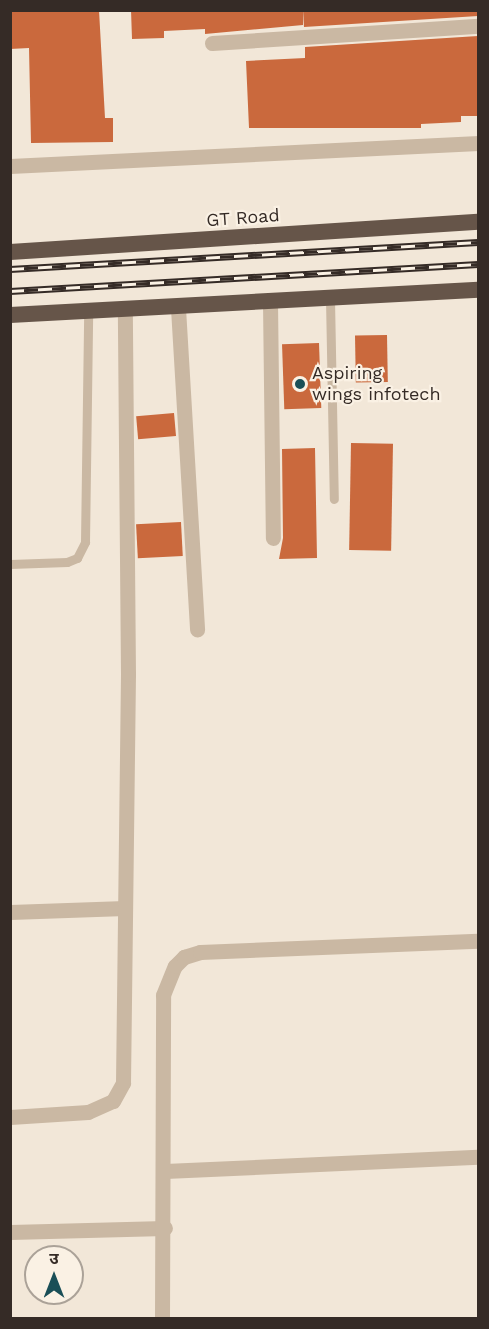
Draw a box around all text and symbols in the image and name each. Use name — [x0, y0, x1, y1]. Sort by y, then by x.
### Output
street label: GT Road — [205, 205, 281, 231]
place label: Aspiring wings infotech — [312, 363, 441, 406]
marker: Aspiring wings infotech — [293, 377, 307, 391]
north arrow — [24, 1245, 84, 1305]
text: उ — [49, 1249, 59, 1268]

